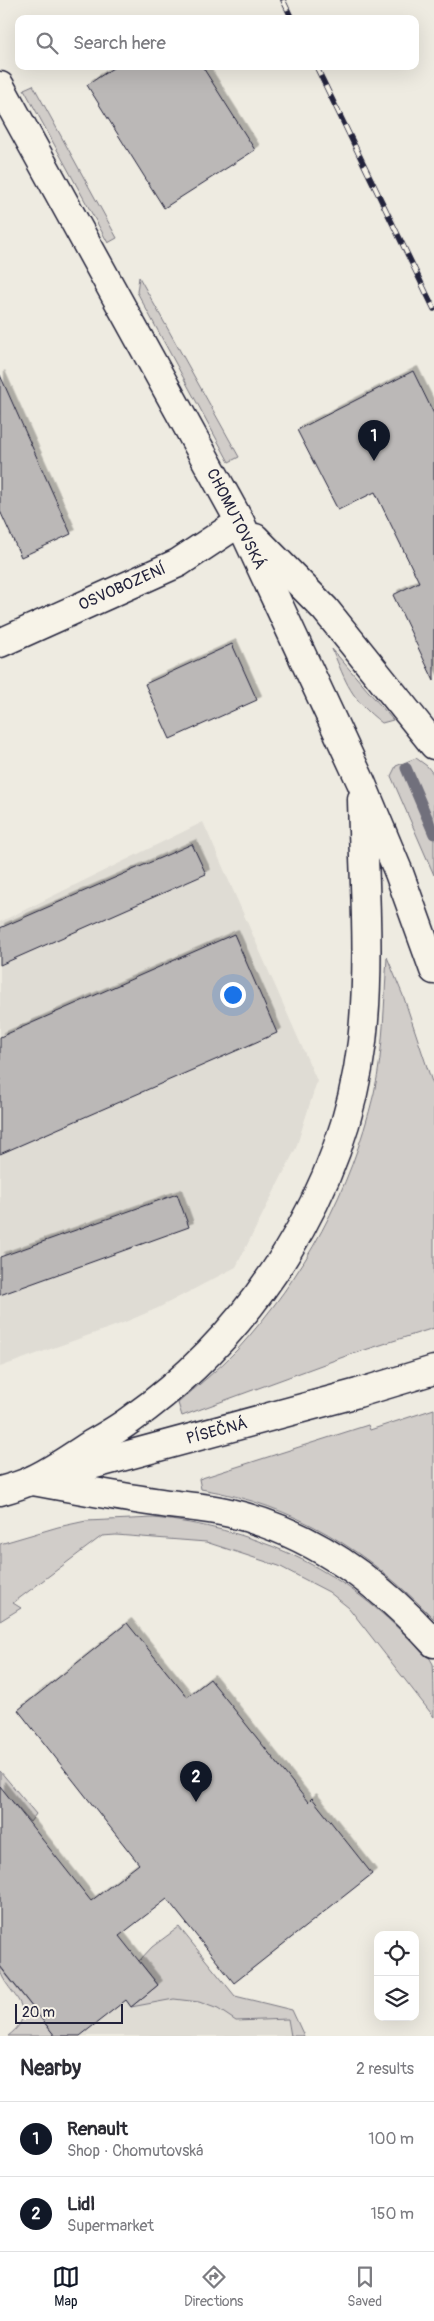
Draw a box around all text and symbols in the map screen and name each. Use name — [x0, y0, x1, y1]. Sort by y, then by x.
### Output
search box — [15, 15, 419, 70]
icon: search — [33, 29, 61, 57]
text: Search here — [73, 31, 166, 55]
pin: 1 — [358, 420, 390, 461]
street label: CHOMUTOVSKÁ — [202, 465, 270, 573]
street label: OSVOBOZENÍ — [75, 559, 169, 615]
your location — [220, 982, 246, 1008]
street label: PÍSEČNÁ — [184, 1413, 250, 1449]
pin: 2 — [180, 1761, 212, 1802]
map controls — [374, 1931, 419, 2021]
button: locate — [374, 1931, 419, 1976]
button: layers — [374, 1976, 419, 2021]
scale bar — [15, 2001, 122, 2024]
text: 20 m — [22, 2004, 55, 2021]
text: Nearby — [20, 2055, 81, 2082]
text: 2 results — [356, 2059, 414, 2079]
text: Renault — [67, 2117, 128, 2141]
text: 1 — [33, 2129, 39, 2149]
text: 100 m — [368, 2129, 414, 2149]
text: Shop · Chomutovská — [67, 2141, 204, 2161]
text: Lidl — [67, 2192, 95, 2216]
text: 2 — [32, 2204, 40, 2224]
text: 150 m — [370, 2204, 414, 2224]
text: Supermarket — [67, 2216, 154, 2236]
tab: Map — [52, 2263, 80, 2310]
tab: Directions — [184, 2263, 243, 2310]
tab: Saved — [347, 2263, 382, 2310]

